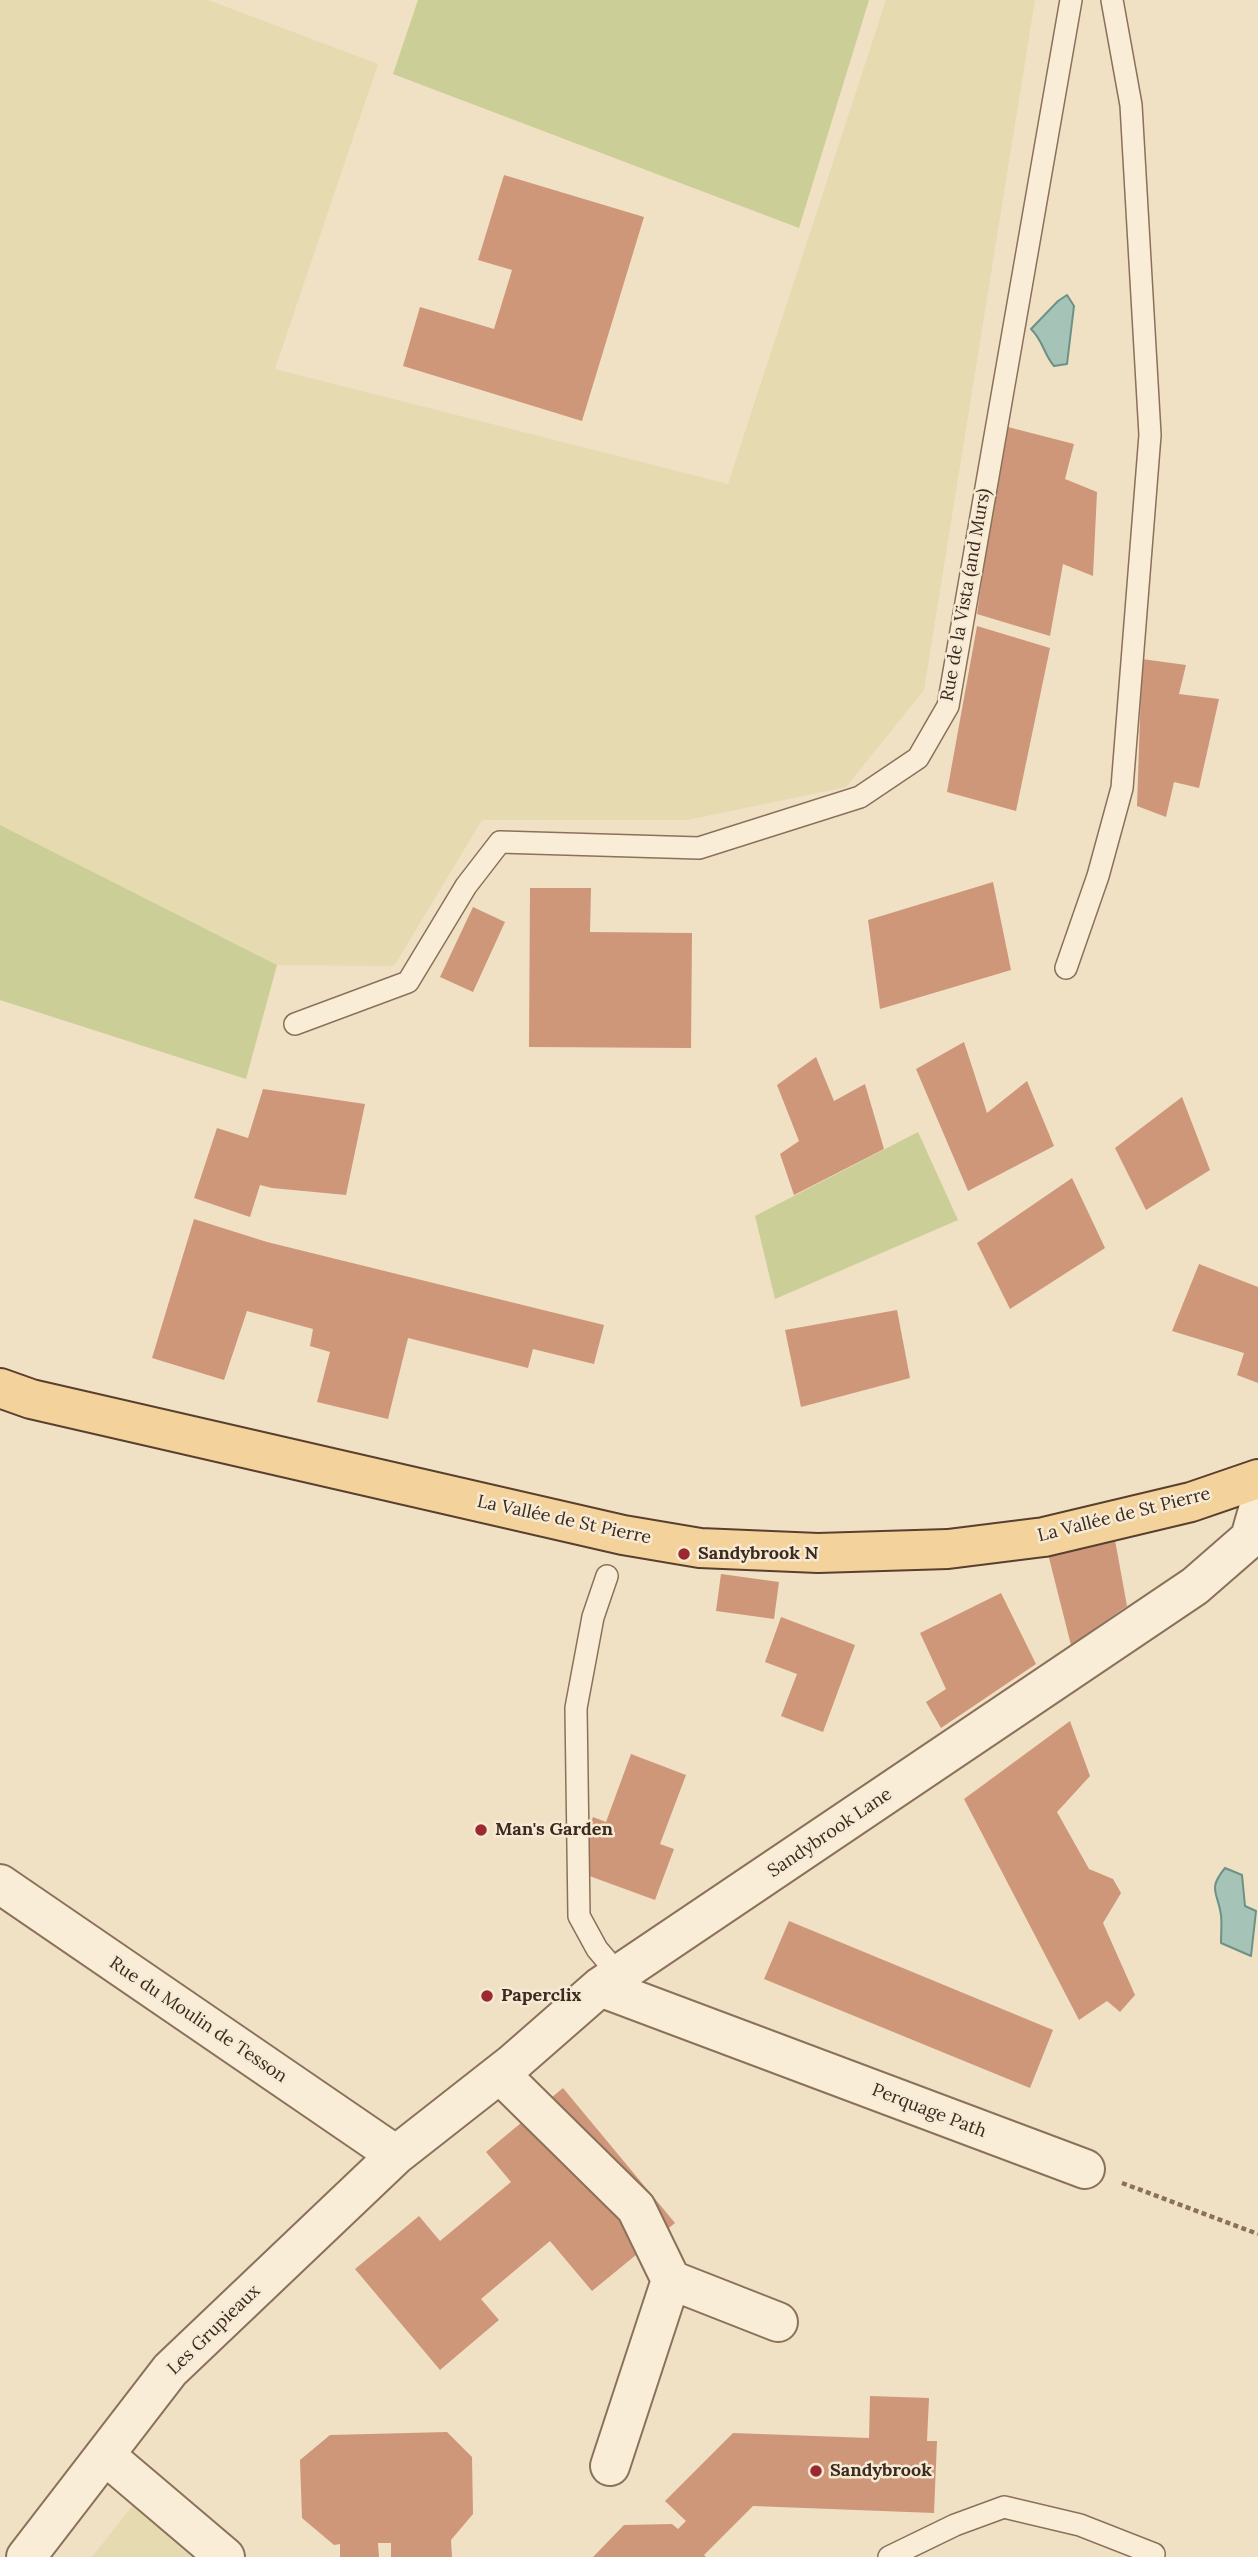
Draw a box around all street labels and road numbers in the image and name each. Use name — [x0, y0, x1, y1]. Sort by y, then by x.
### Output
street label: Rue de la Vista (and Murs) — [937, 487, 995, 703]
street label: La Vallée de St Pierre — [1035, 1483, 1213, 1547]
street label: La Vallée de St Pierre — [475, 1491, 653, 1549]
street label: Sandybrook Lane — [764, 1784, 896, 1882]
street label: Rue du Moulin de Tesson — [105, 1952, 291, 2088]
street label: Perquage Path — [869, 2079, 989, 2143]
street label: Les Grupieaux — [163, 2280, 265, 2380]

